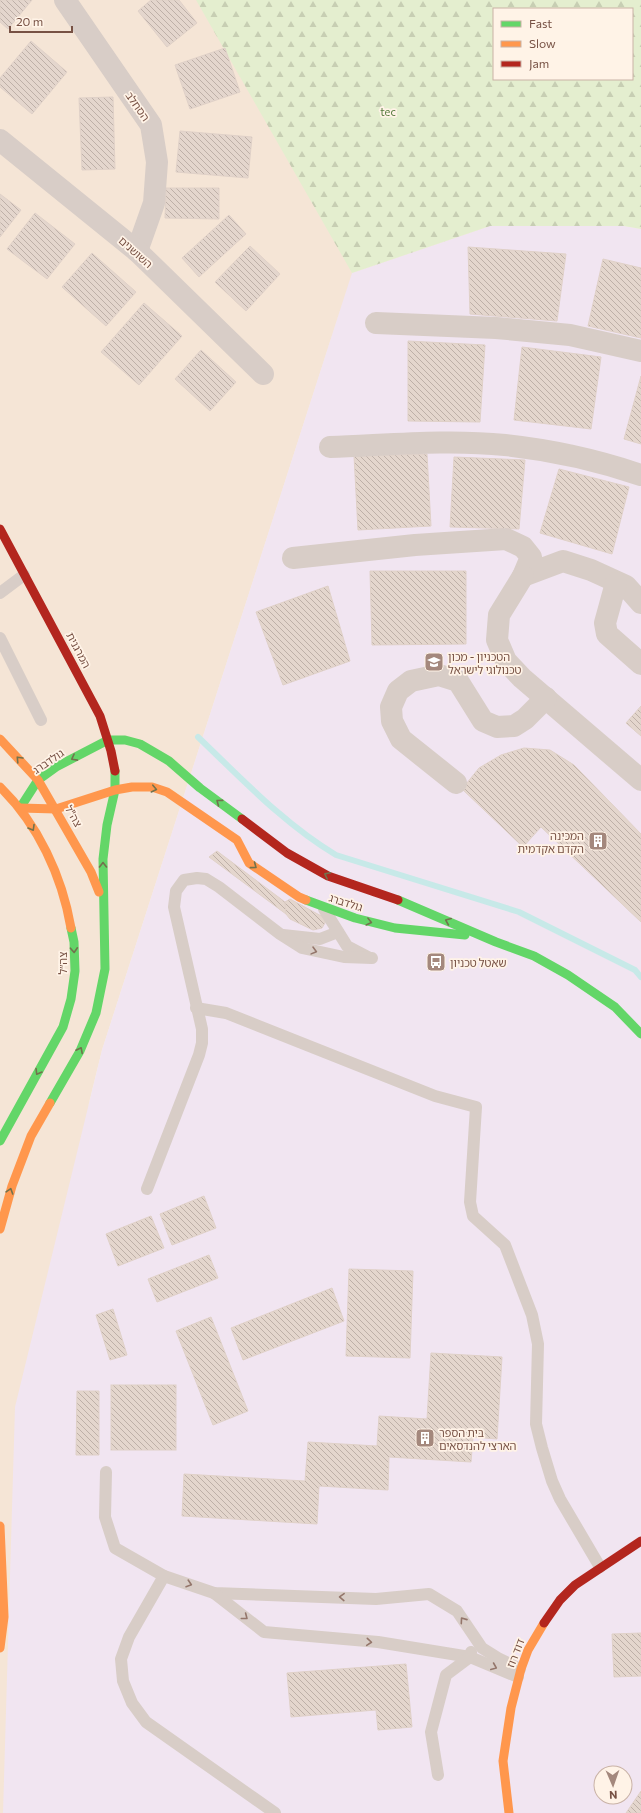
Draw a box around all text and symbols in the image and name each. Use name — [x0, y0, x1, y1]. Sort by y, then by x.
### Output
scale bar — [10, 8, 72, 34]
legend — [493, 8, 633, 80]
text: 20 m — [16, 14, 43, 28]
text: Fast — [529, 16, 552, 30]
text: Slow — [529, 36, 556, 50]
text: Jam — [529, 56, 549, 71]
street label: הסחלב — [123, 89, 153, 123]
park label: tec — [380, 105, 396, 118]
street label: השושנים — [117, 234, 156, 271]
street label: המרגנית — [64, 630, 94, 670]
place label: הטכניון - מכון טכנולוגי לישראל — [448, 650, 522, 676]
school or university icon: הטכניון - מכון טכנולוגי לישראל — [423, 651, 445, 673]
street label: גולדברג — [30, 746, 66, 776]
one-way arrow — [70, 753, 78, 761]
one-way arrow — [16, 756, 24, 764]
one-way arrow — [150, 784, 157, 792]
one-way arrow — [217, 800, 224, 807]
street label: צה"ל — [63, 803, 85, 829]
one-way arrow — [27, 824, 34, 831]
place label: המכינה הקדם אקדמית — [518, 829, 584, 855]
building icon: המכינה הקדם אקדמית — [587, 830, 609, 852]
one-way arrow — [249, 861, 256, 868]
one-way arrow — [99, 862, 107, 868]
one-way arrow — [324, 872, 331, 880]
street label: גולדברג — [328, 890, 364, 914]
one-way arrow — [366, 917, 373, 926]
one-way arrow — [445, 918, 452, 926]
one-way arrow — [311, 946, 318, 955]
one-way arrow — [69, 947, 78, 953]
bus stop icon: שאטל טכניון — [425, 951, 447, 973]
street label: צה״ל — [56, 952, 69, 974]
place label: שאטל טכניון — [450, 956, 507, 969]
one-way arrow — [75, 1047, 83, 1054]
one-way arrow — [35, 1068, 42, 1075]
one-way arrow — [5, 1188, 14, 1195]
place label: בית הספר הארצי להנדסאים — [439, 1426, 517, 1452]
building icon: בית הספר הארצי להנדסאים — [414, 1427, 436, 1449]
one-way arrow — [185, 1579, 192, 1588]
one-way arrow — [339, 1593, 345, 1602]
one-way arrow — [240, 1612, 247, 1619]
one-way arrow — [460, 1617, 468, 1624]
one-way arrow — [366, 1637, 372, 1646]
street label: דוד רוז — [503, 1637, 527, 1669]
one-way arrow — [489, 1662, 497, 1670]
north arrow — [593, 1765, 633, 1805]
text: N — [609, 1789, 618, 1802]

